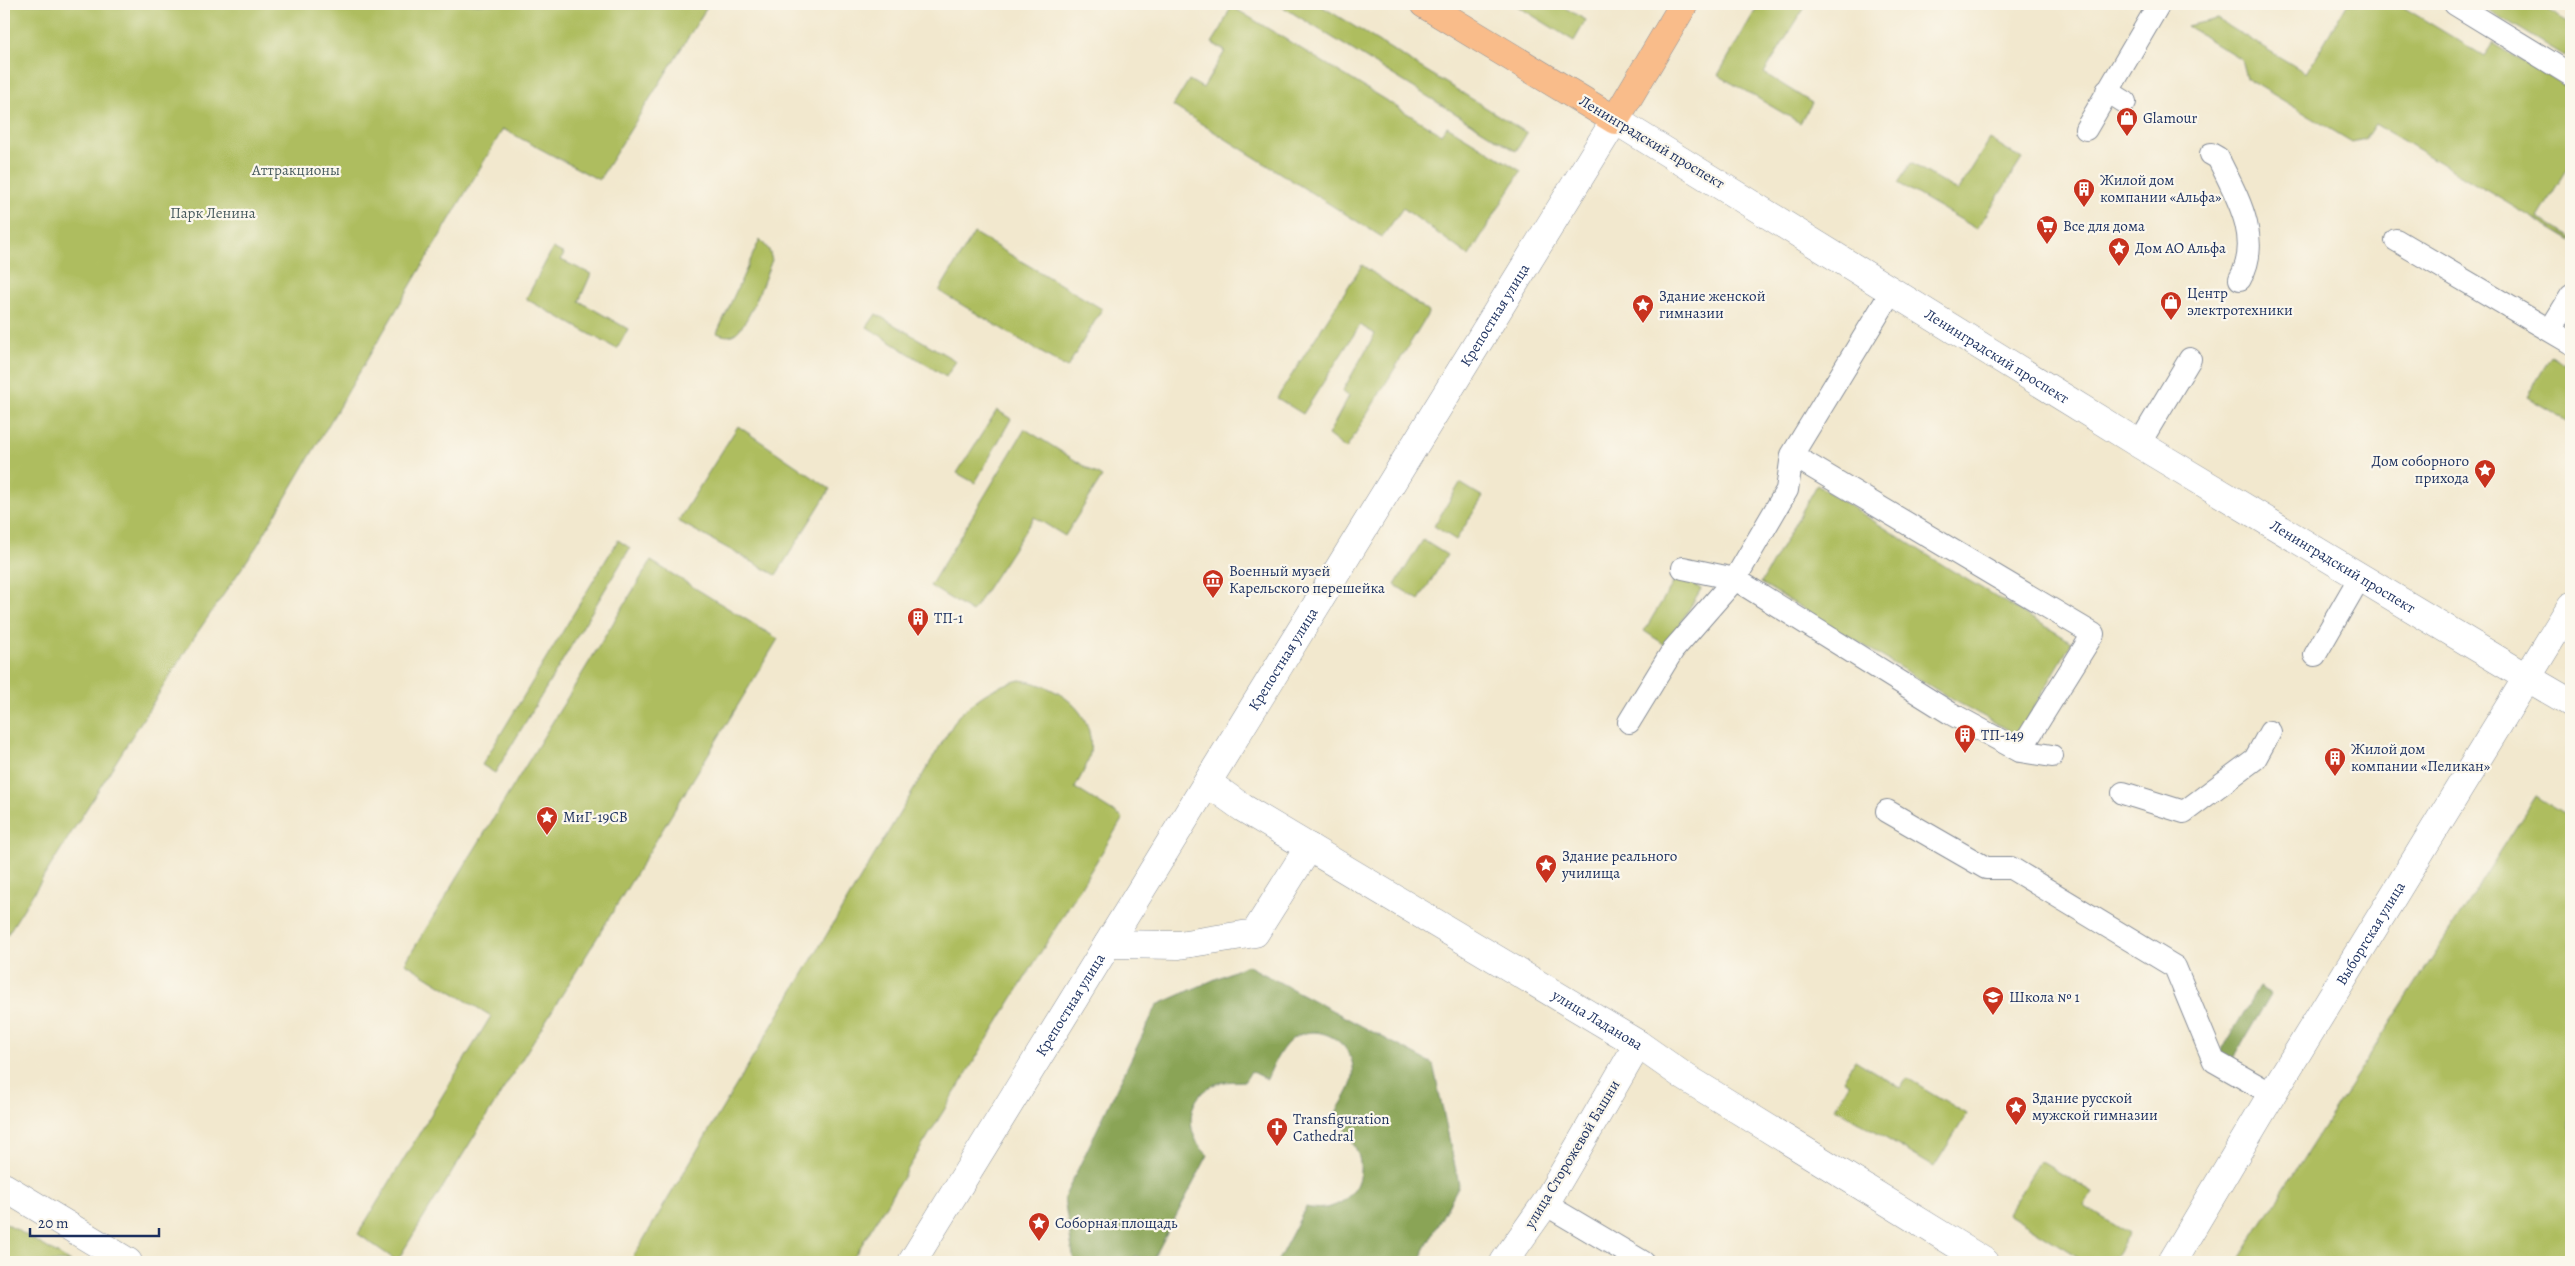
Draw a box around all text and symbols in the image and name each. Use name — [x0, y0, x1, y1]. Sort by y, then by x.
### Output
street label: Ленинградский проспект — [1576, 91, 1729, 194]
shop icon: Glamour — [2115, 106, 2139, 137]
place label: Glamour — [2143, 108, 2198, 128]
park label: Аттракционы — [251, 160, 340, 180]
place label: Жилой дом компании «Альфа» — [2100, 170, 2222, 207]
building icon: Жилой дом компании «Альфа» — [2072, 177, 2096, 208]
park label: Парк Ленина — [170, 203, 256, 223]
supermarket icon: Все для дома — [2035, 214, 2059, 245]
place label: Все для дома — [2063, 216, 2145, 236]
place icon: Дом АО Альфа — [2107, 236, 2131, 267]
place label: Дом АО Альфа — [2135, 238, 2226, 258]
street label: Крепостная улица — [1456, 260, 1534, 370]
place label: Центр электротехники — [2187, 283, 2293, 320]
place label: Здание женской гимназии — [1659, 286, 1766, 323]
shop icon: Центр электротехники — [2159, 290, 2183, 321]
place icon: Здание женской гимназии — [1631, 293, 1655, 324]
street label: Ленинградский проспект — [1921, 304, 2073, 409]
place label: Дом соборного прихода — [2371, 451, 2469, 488]
place icon: Дом соборного прихода — [2473, 458, 2497, 489]
street label: Ленинградский проспект — [2266, 515, 2420, 618]
place label: Военный музей Карельского перешейка — [1229, 561, 1385, 598]
museum icon: Военный музей Карельского перешейка — [1201, 568, 1225, 599]
street label: Крепостная улица — [1244, 604, 1323, 714]
building icon: ТП-1 — [906, 606, 930, 637]
place label: ТП-1 — [934, 608, 963, 628]
building icon: ТП-149 — [1953, 723, 1977, 754]
place label: ТП-149 — [1981, 725, 2024, 745]
place label: Жилой дом компании «Пеликан» — [2351, 739, 2491, 776]
building icon: Жилой дом компании «Пеликан» — [2323, 746, 2347, 777]
place icon: МиГ-19СВ — [535, 805, 559, 836]
place label: МиГ-19СВ — [563, 807, 628, 827]
place label: Здание реального училища — [1561, 846, 1677, 883]
place icon: Здание реального училища — [1534, 853, 1558, 884]
street label: Выборгская улица — [2331, 878, 2410, 989]
street label: Крепостная улица — [1031, 949, 1110, 1060]
street label: улица Ладанова — [1548, 984, 1647, 1055]
school or university icon: Школа № 1 — [1981, 985, 2005, 1016]
place label: Школа № 1 — [2009, 987, 2080, 1007]
street label: улица Сторожевой Башни — [1519, 1076, 1624, 1233]
place label: Здание русской мужской гимназии — [2032, 1088, 2158, 1125]
place icon: Здание русской мужской гимназии — [2004, 1095, 2028, 1126]
place label: Transfiguration Cathedral — [1293, 1109, 1389, 1146]
church icon: Transfiguration Cathedral — [1265, 1116, 1289, 1147]
scale bar — [30, 1206, 159, 1238]
place icon: Соборная площадь — [1027, 1211, 1051, 1242]
text: 20 m — [38, 1213, 69, 1233]
place label: Соборная площадь — [1055, 1213, 1178, 1233]

